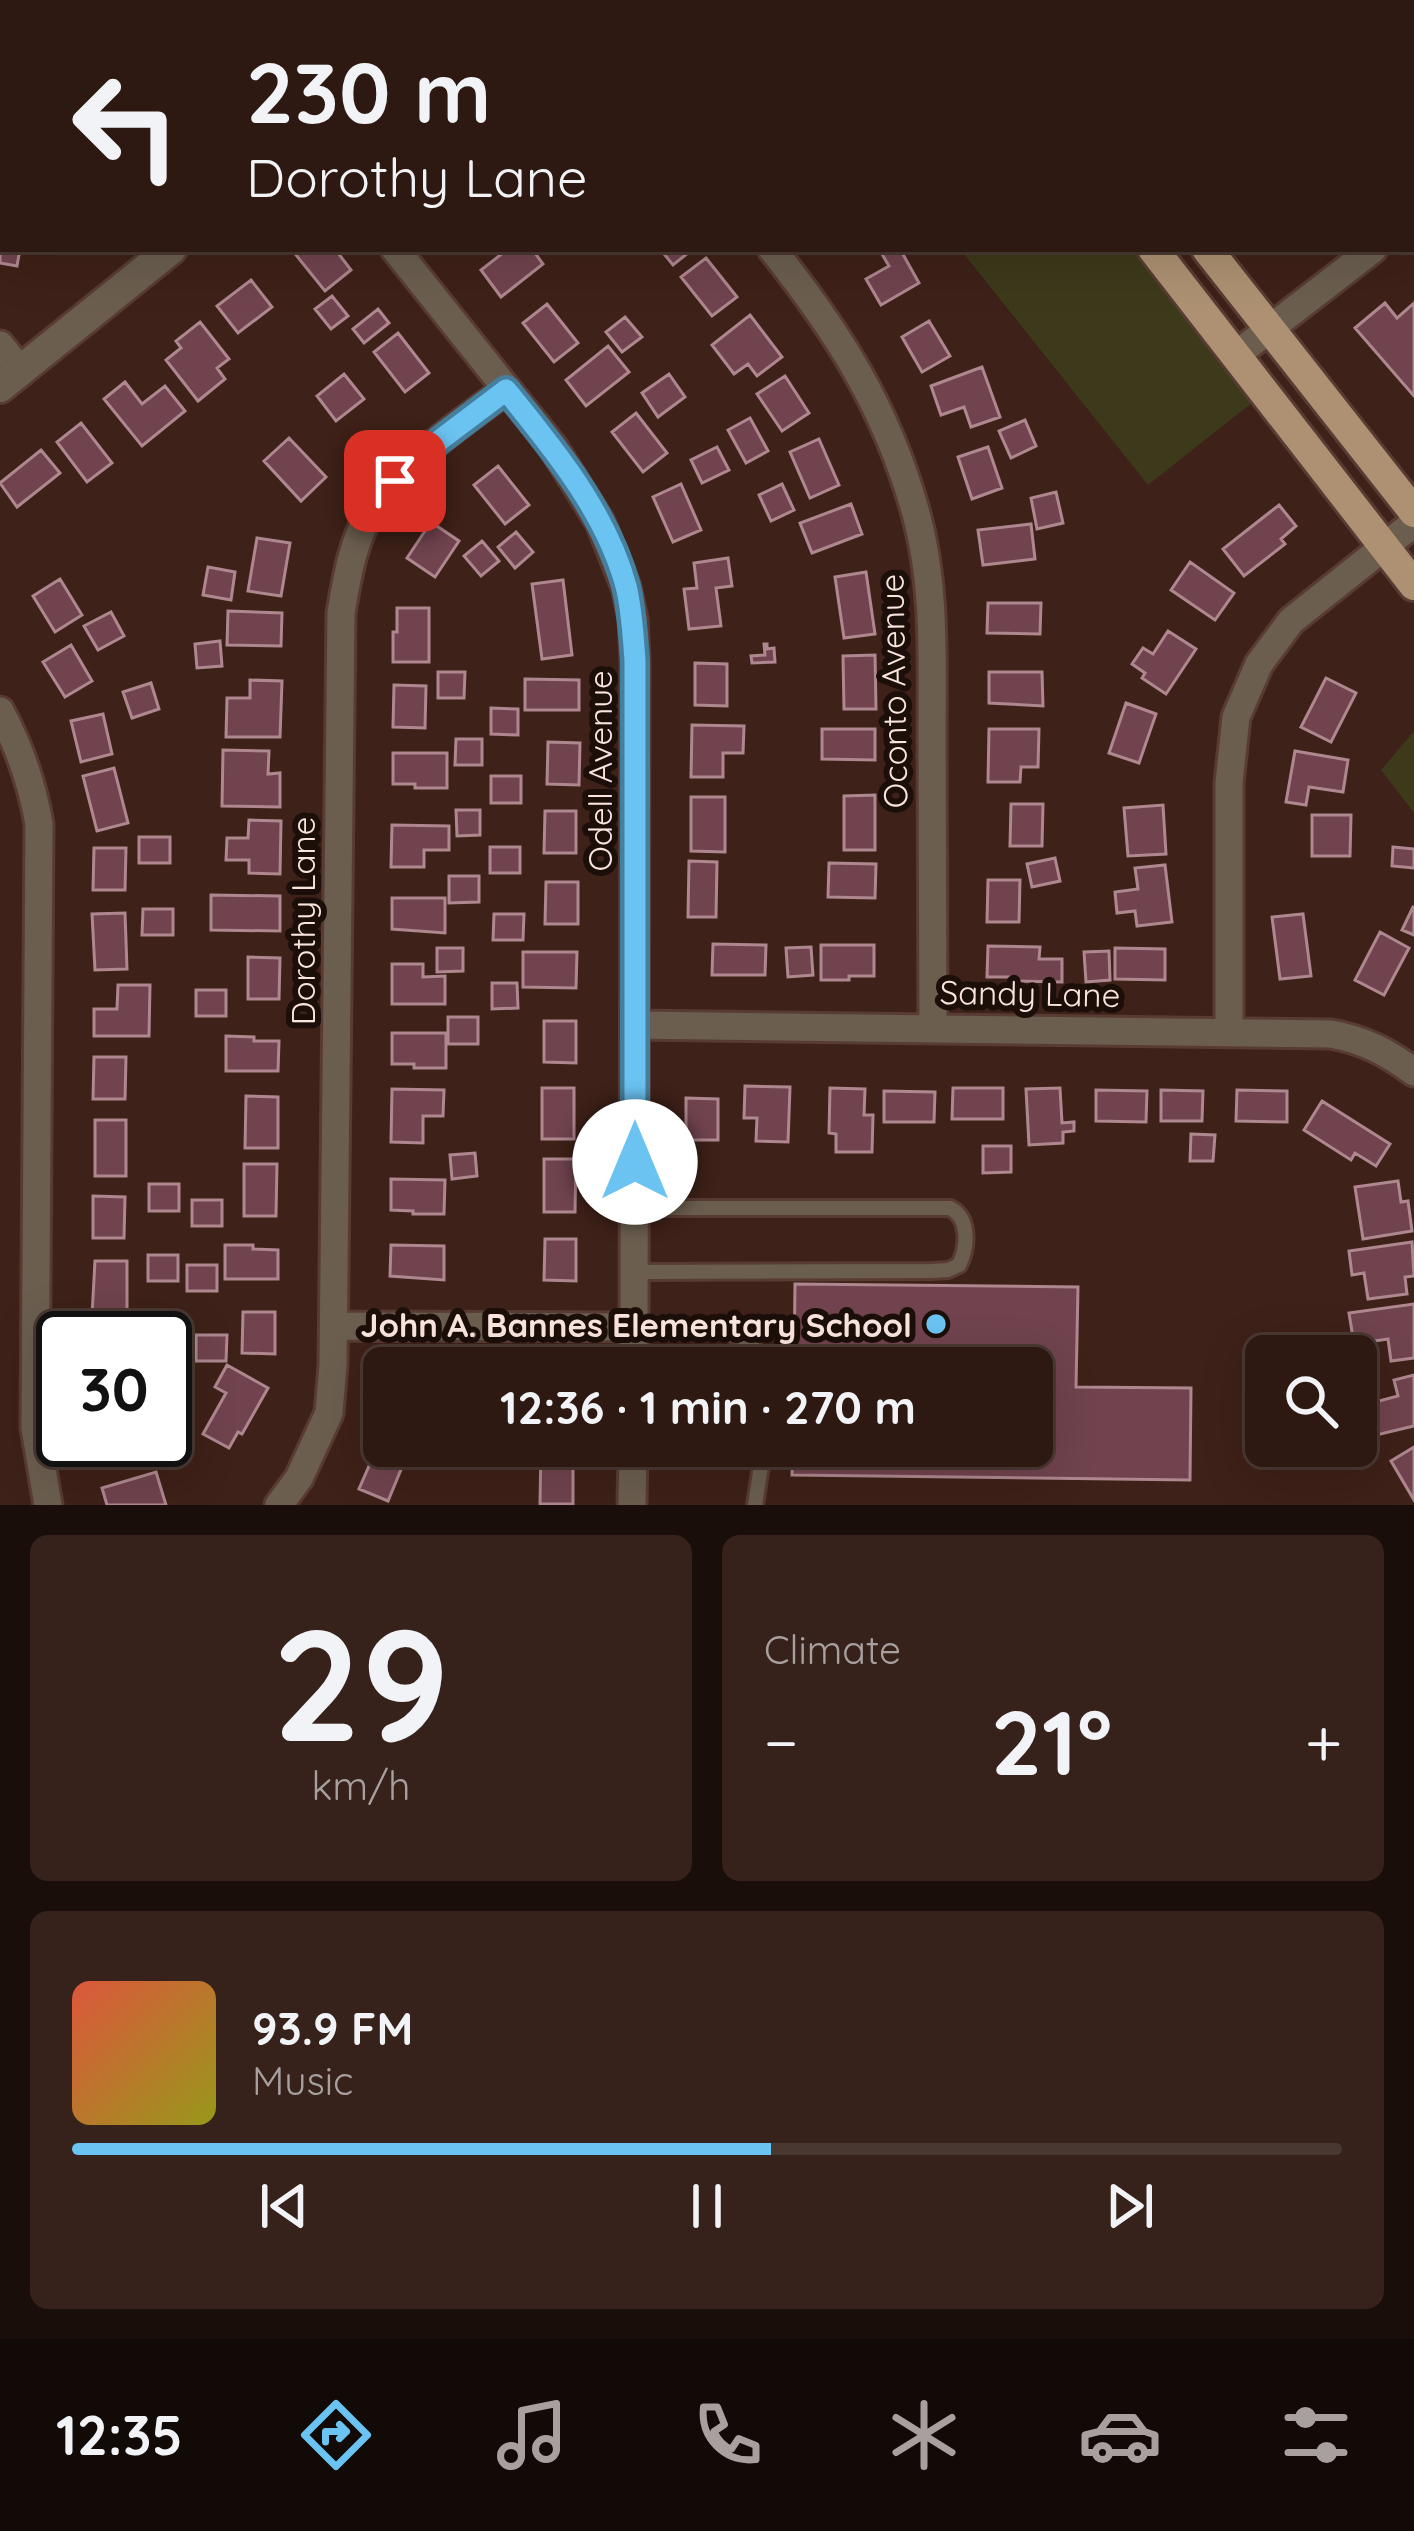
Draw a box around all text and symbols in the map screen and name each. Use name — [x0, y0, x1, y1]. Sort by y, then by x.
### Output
text: 230 m — [246, 39, 491, 144]
icon: left — [48, 48, 204, 204]
text: Dorothy Lane — [246, 143, 587, 211]
pin — [344, 430, 446, 532]
icon: arrive — [362, 448, 428, 514]
street label: Oconto Avenue — [870, 573, 916, 809]
street label: Odell Avenue — [579, 670, 620, 872]
street label: Dorothy Lane — [282, 817, 323, 1025]
street label: Sandy Lane — [939, 971, 1121, 1015]
position arrow — [572, 1099, 698, 1225]
place label: John A. Bannes Elementary School — [360, 1304, 912, 1345]
speed limit sign: 30 — [36, 1311, 192, 1467]
marker: John A. Bannes Elementary School — [923, 1311, 949, 1337]
map controls — [1245, 1335, 1377, 1467]
button: search — [1245, 1335, 1377, 1467]
text: 12:36 · 1 min · 270 m — [500, 1379, 916, 1435]
text: 29 — [272, 1585, 450, 1780]
text: Climate — [764, 1625, 901, 1674]
text: 21° — [991, 1685, 1112, 1798]
text: − — [764, 1700, 798, 1783]
text: + — [1305, 1700, 1342, 1783]
text: km/h — [312, 1761, 410, 1810]
text: 93.9 FM — [252, 2000, 413, 2056]
text: Music — [252, 2056, 353, 2105]
icon: previous — [251, 2173, 317, 2239]
icon: pause — [674, 2173, 740, 2239]
icon: next — [1097, 2173, 1163, 2239]
icon: directions — [294, 2393, 378, 2477]
icon: music — [490, 2393, 574, 2477]
icon: phone — [686, 2393, 770, 2477]
icon: climate — [882, 2393, 966, 2477]
icon: car — [1078, 2393, 1162, 2477]
icon: filters — [1274, 2393, 1358, 2477]
text: 12:35 — [56, 2401, 183, 2469]

